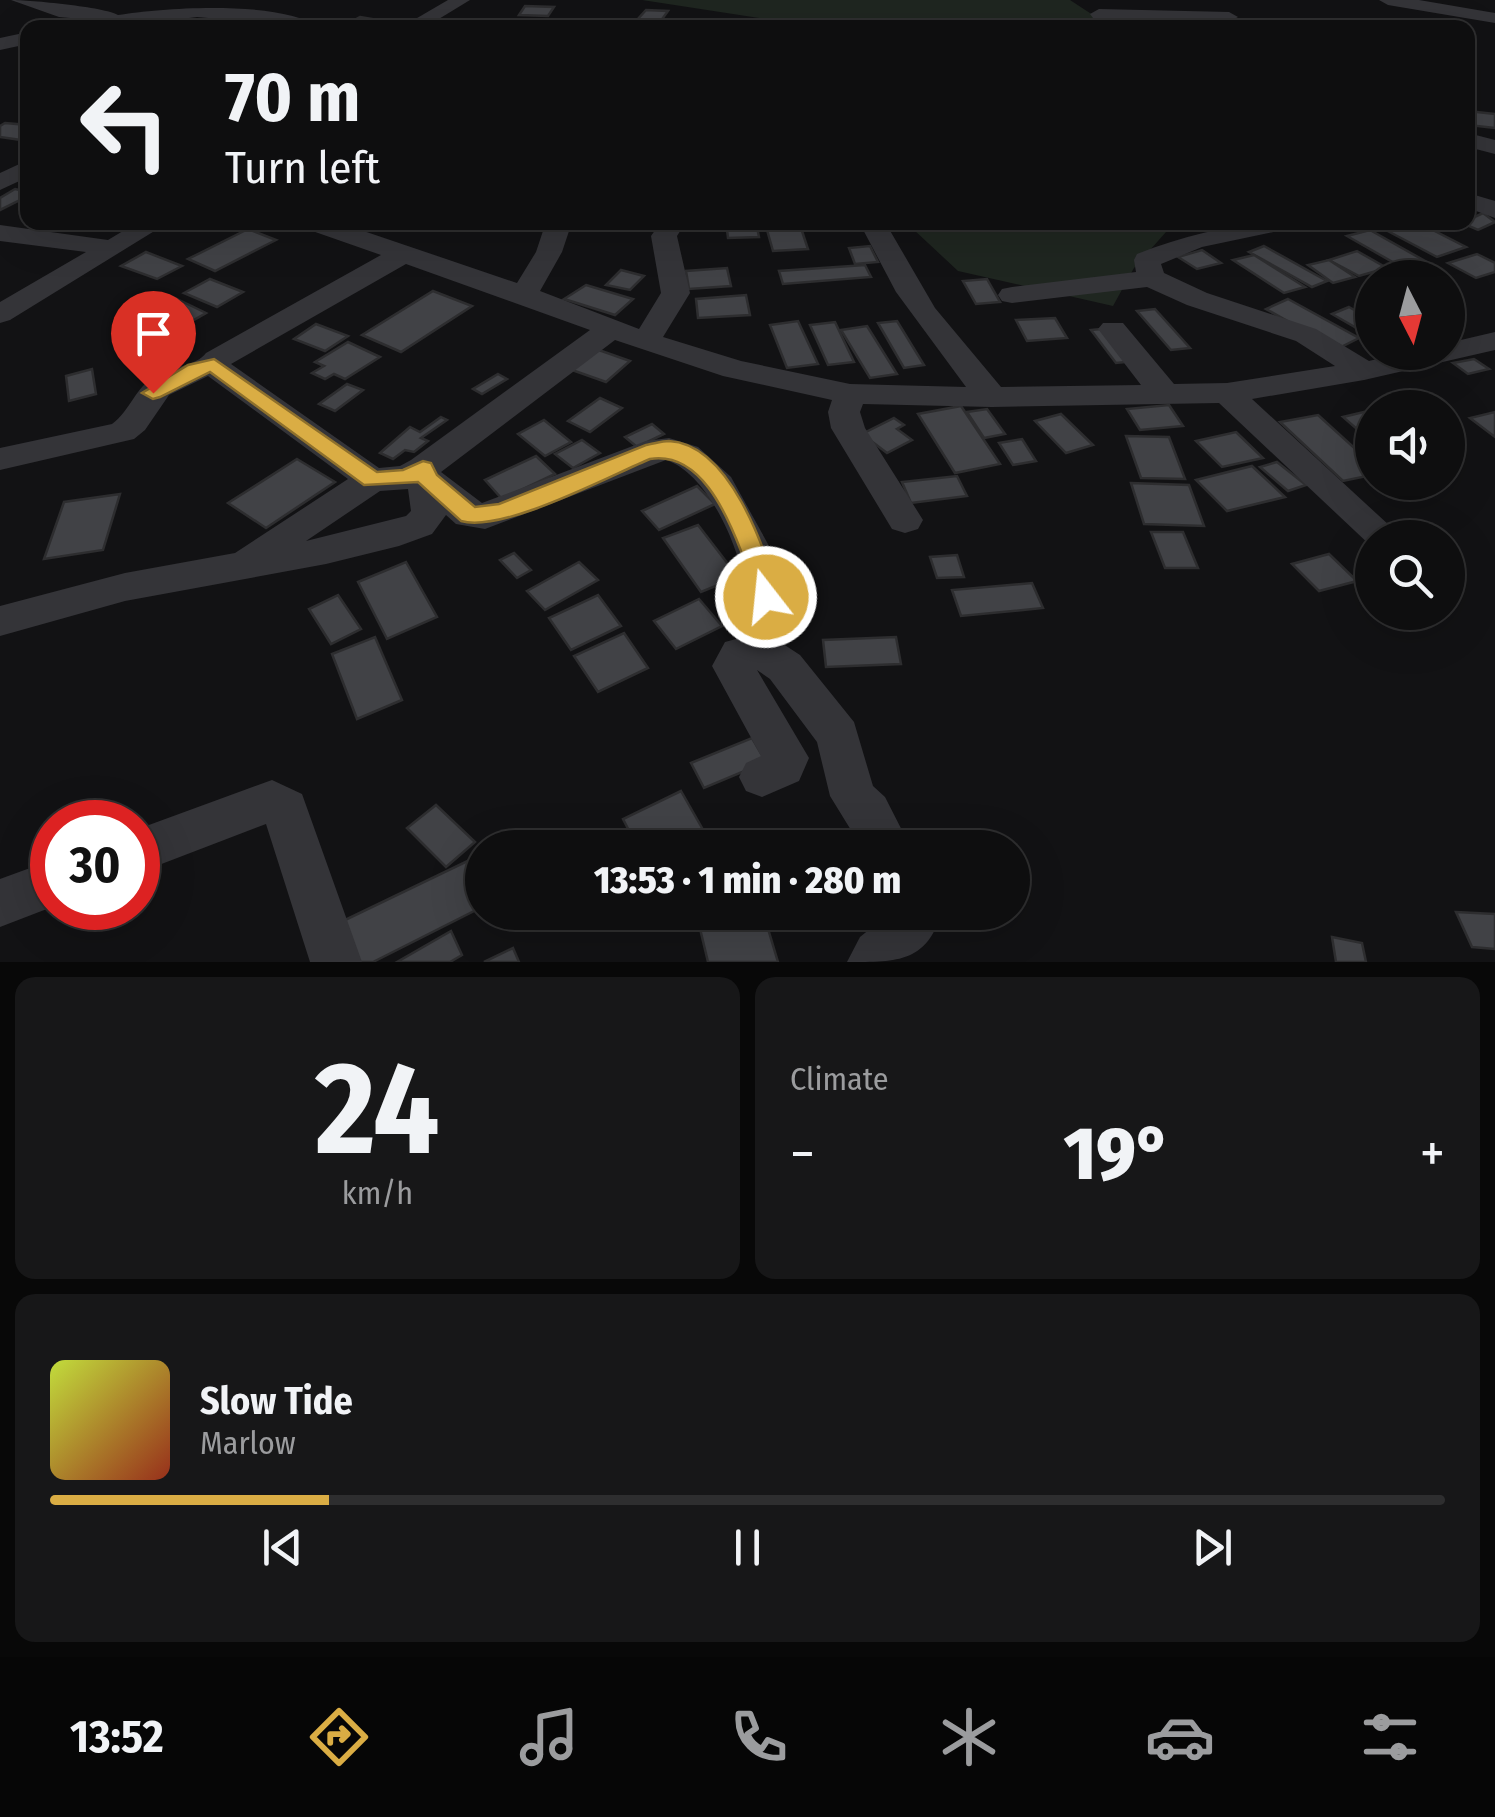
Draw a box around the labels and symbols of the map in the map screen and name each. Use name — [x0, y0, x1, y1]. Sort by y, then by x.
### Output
north arrow — [1355, 260, 1465, 370]
pin — [111, 291, 196, 394]
position arrow — [714, 545, 818, 649]
speed limit sign: 30 — [30, 800, 160, 930]

